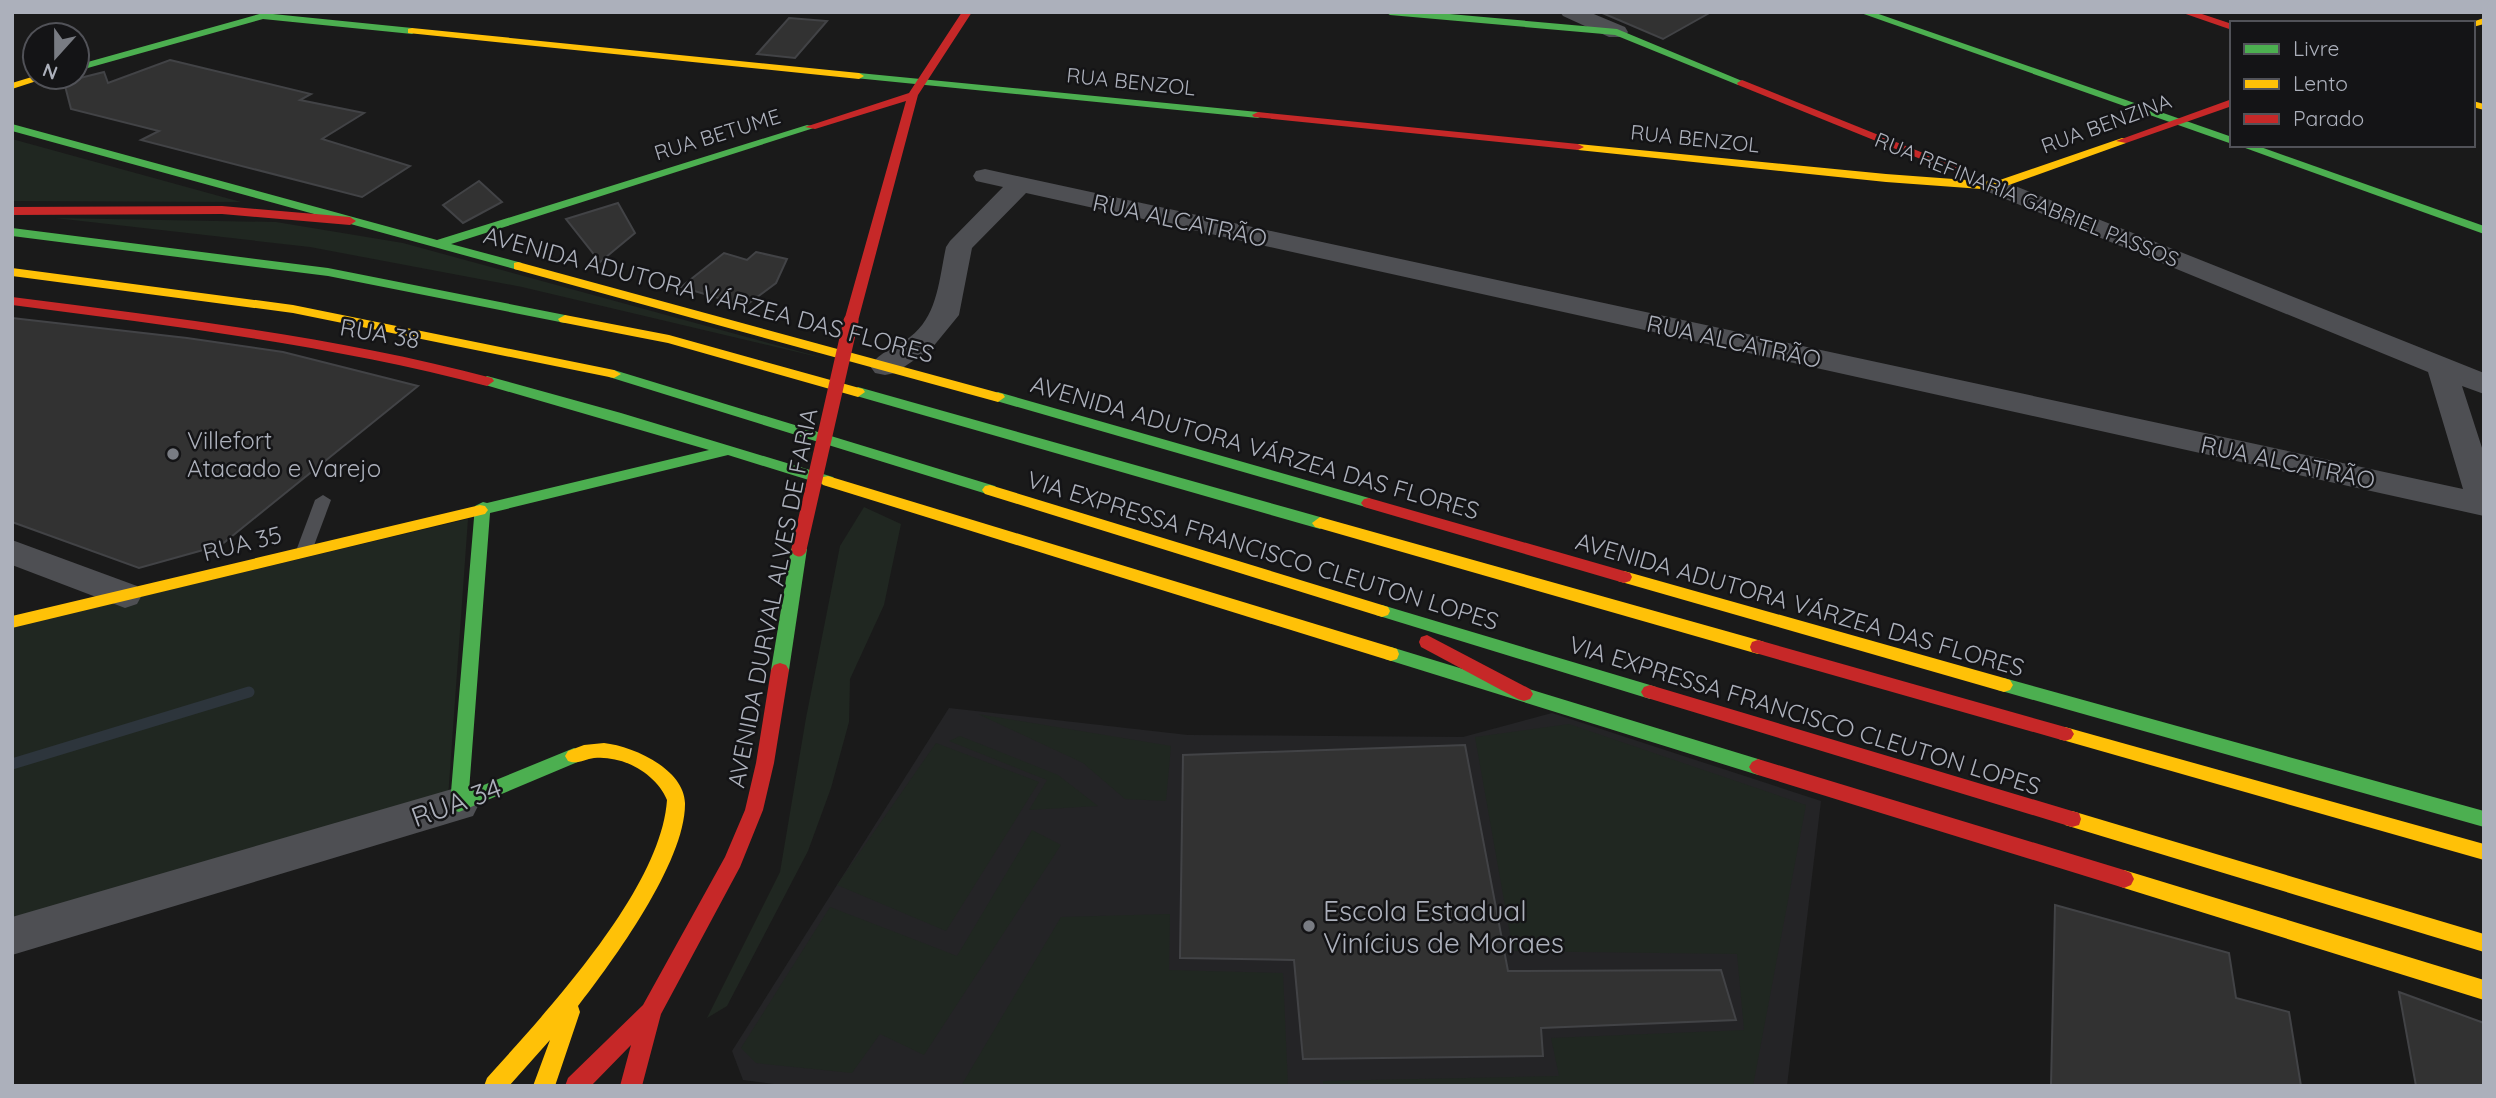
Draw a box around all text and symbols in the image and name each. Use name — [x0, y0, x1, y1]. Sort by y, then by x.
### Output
north arrow — [21, 21, 91, 91]
legend — [2230, 21, 2475, 147]
text: Livre — [2293, 35, 2339, 61]
text: N — [39, 58, 61, 86]
street label: RUA BENZOL — [1065, 61, 1197, 101]
text: Lento — [2293, 70, 2348, 96]
street label: RUA BENZINA — [2037, 87, 2175, 159]
street label: RUA BETUME — [651, 102, 783, 166]
text: Parado — [2293, 105, 2364, 131]
street label: RUA BENZOL — [1629, 118, 1761, 158]
street label: RUA REFINARIA GABRIEL PASSOS — [1871, 126, 2183, 272]
street label: RUA ALCATRÃO — [1090, 187, 1270, 253]
street label: AVENIDA ADUTORA VÁRZEA DAS FLORES — [480, 219, 938, 369]
street label: RUA ALCATRÃO — [1644, 308, 1824, 374]
street label: RUA 38 — [338, 311, 422, 355]
street label: AVENIDA ADUTORA VÁRZEA DAS FLORES — [1027, 368, 1483, 526]
street label: AVENIDA DURVAL ALVES DE FARIA — [720, 406, 824, 790]
place label: Villefort Atacado e Varejo — [187, 425, 381, 483]
street label: RUA ALCATRÃO — [2198, 429, 2378, 495]
marker: Villefort Atacado e Varejo — [165, 446, 181, 462]
street label: VIA EXPRESSA FRANCISCO CLEUTON LOPES — [1024, 464, 1502, 636]
street label: RUA 35 — [199, 519, 285, 567]
street label: AVENIDA ADUTORA VÁRZEA DAS FLORES — [1572, 525, 2028, 683]
street label: VIA EXPRESSA FRANCISCO CLEUTON LOPES — [1566, 629, 2044, 801]
street label: RUA 34 — [406, 770, 506, 834]
place label: Escola Estadual Vinícius de Moraes — [1323, 893, 1564, 960]
marker: Escola Estadual Vinícius de Moraes — [1301, 918, 1317, 934]

